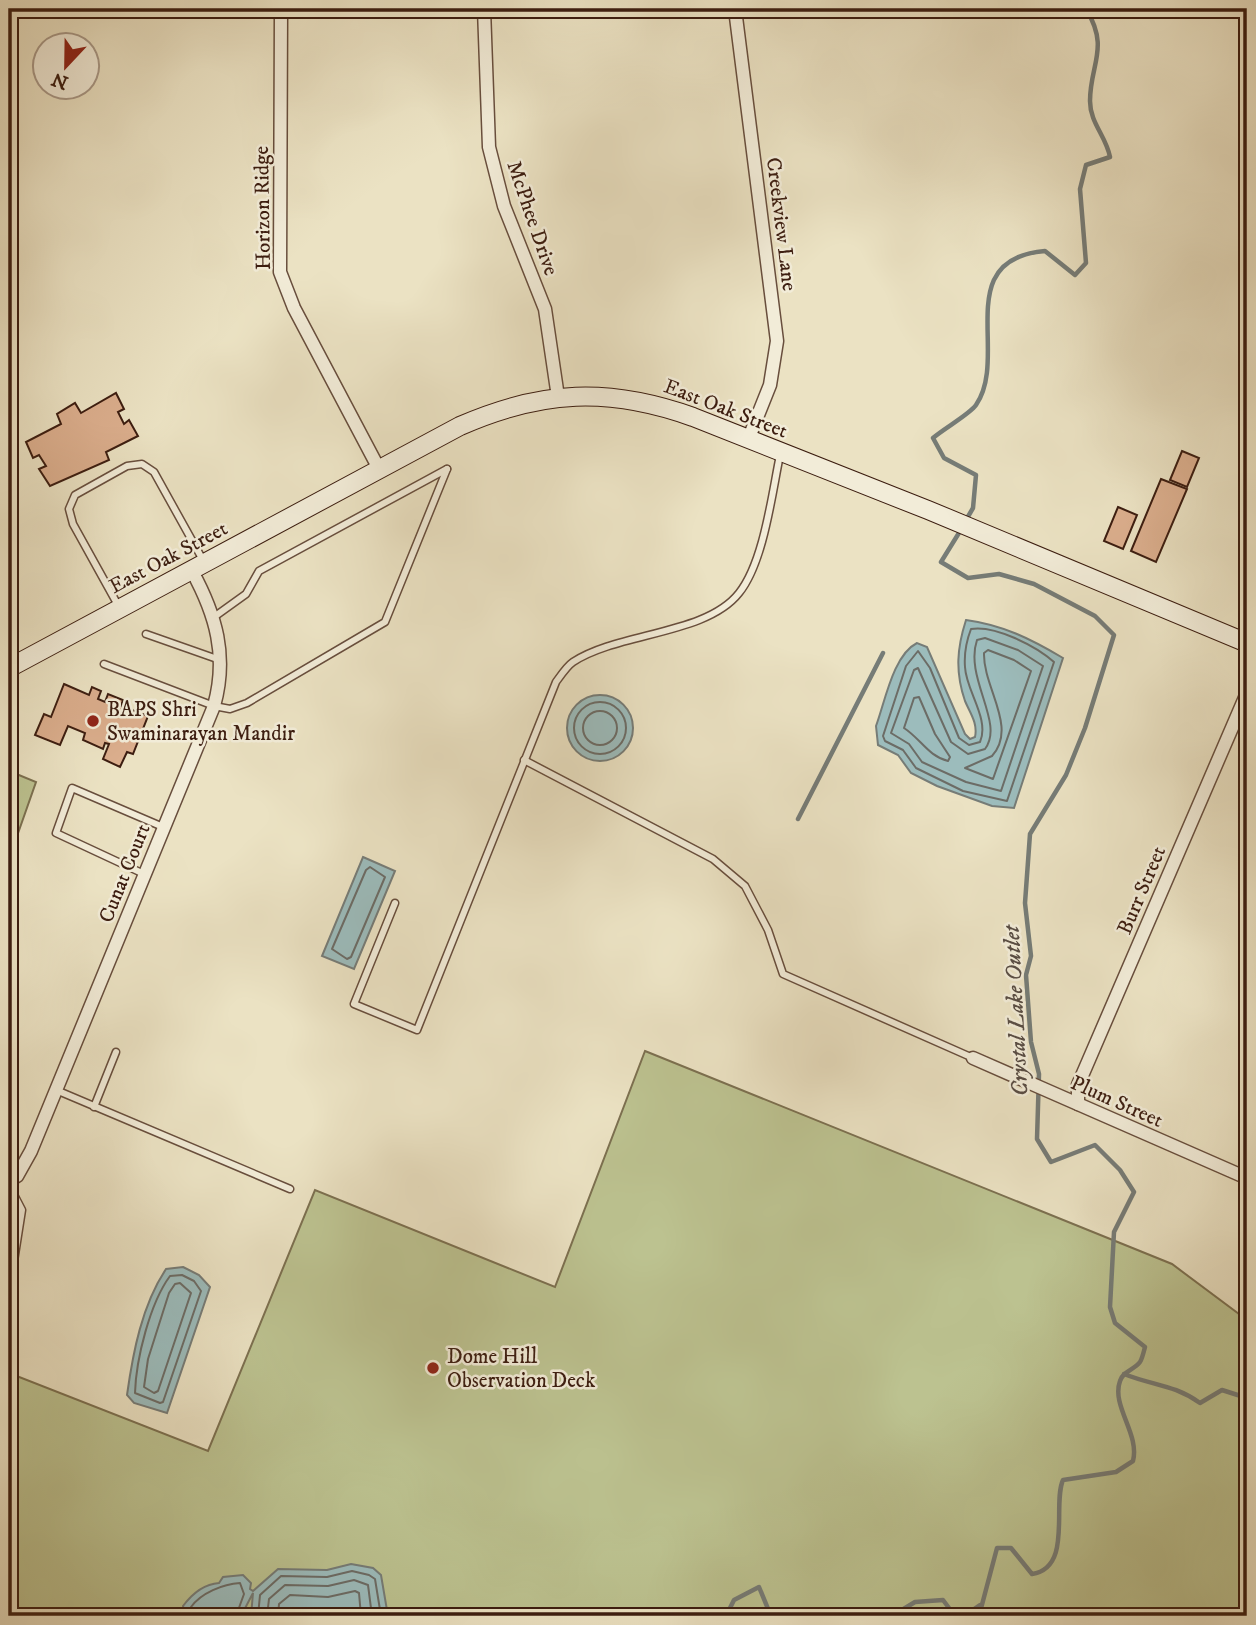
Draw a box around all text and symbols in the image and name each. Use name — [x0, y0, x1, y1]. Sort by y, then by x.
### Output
north arrow — [32, 32, 102, 102]
text: N — [48, 67, 72, 94]
street label: Horizon Ridge — [249, 145, 277, 270]
street label: Creekview Lane — [760, 156, 802, 293]
street label: McPhee Drive — [500, 158, 564, 279]
street label: East Oak Street — [660, 373, 791, 445]
street label: East Oak Street — [105, 516, 232, 600]
place label: BAPS Shri Swaminarayan Mandir — [107, 697, 295, 747]
marker: BAPS Shri Swaminarayan Mandir — [85, 713, 101, 729]
street label: Cunat Court — [93, 820, 157, 927]
street label: Burr Street — [1112, 842, 1172, 938]
water label: Crystal Lake Outlet — [997, 923, 1035, 1097]
street label: Plum Street — [1066, 1070, 1167, 1134]
place label: Dome Hill Observation Deck — [447, 1344, 596, 1394]
marker: Dome Hill Observation Deck — [425, 1360, 441, 1376]

